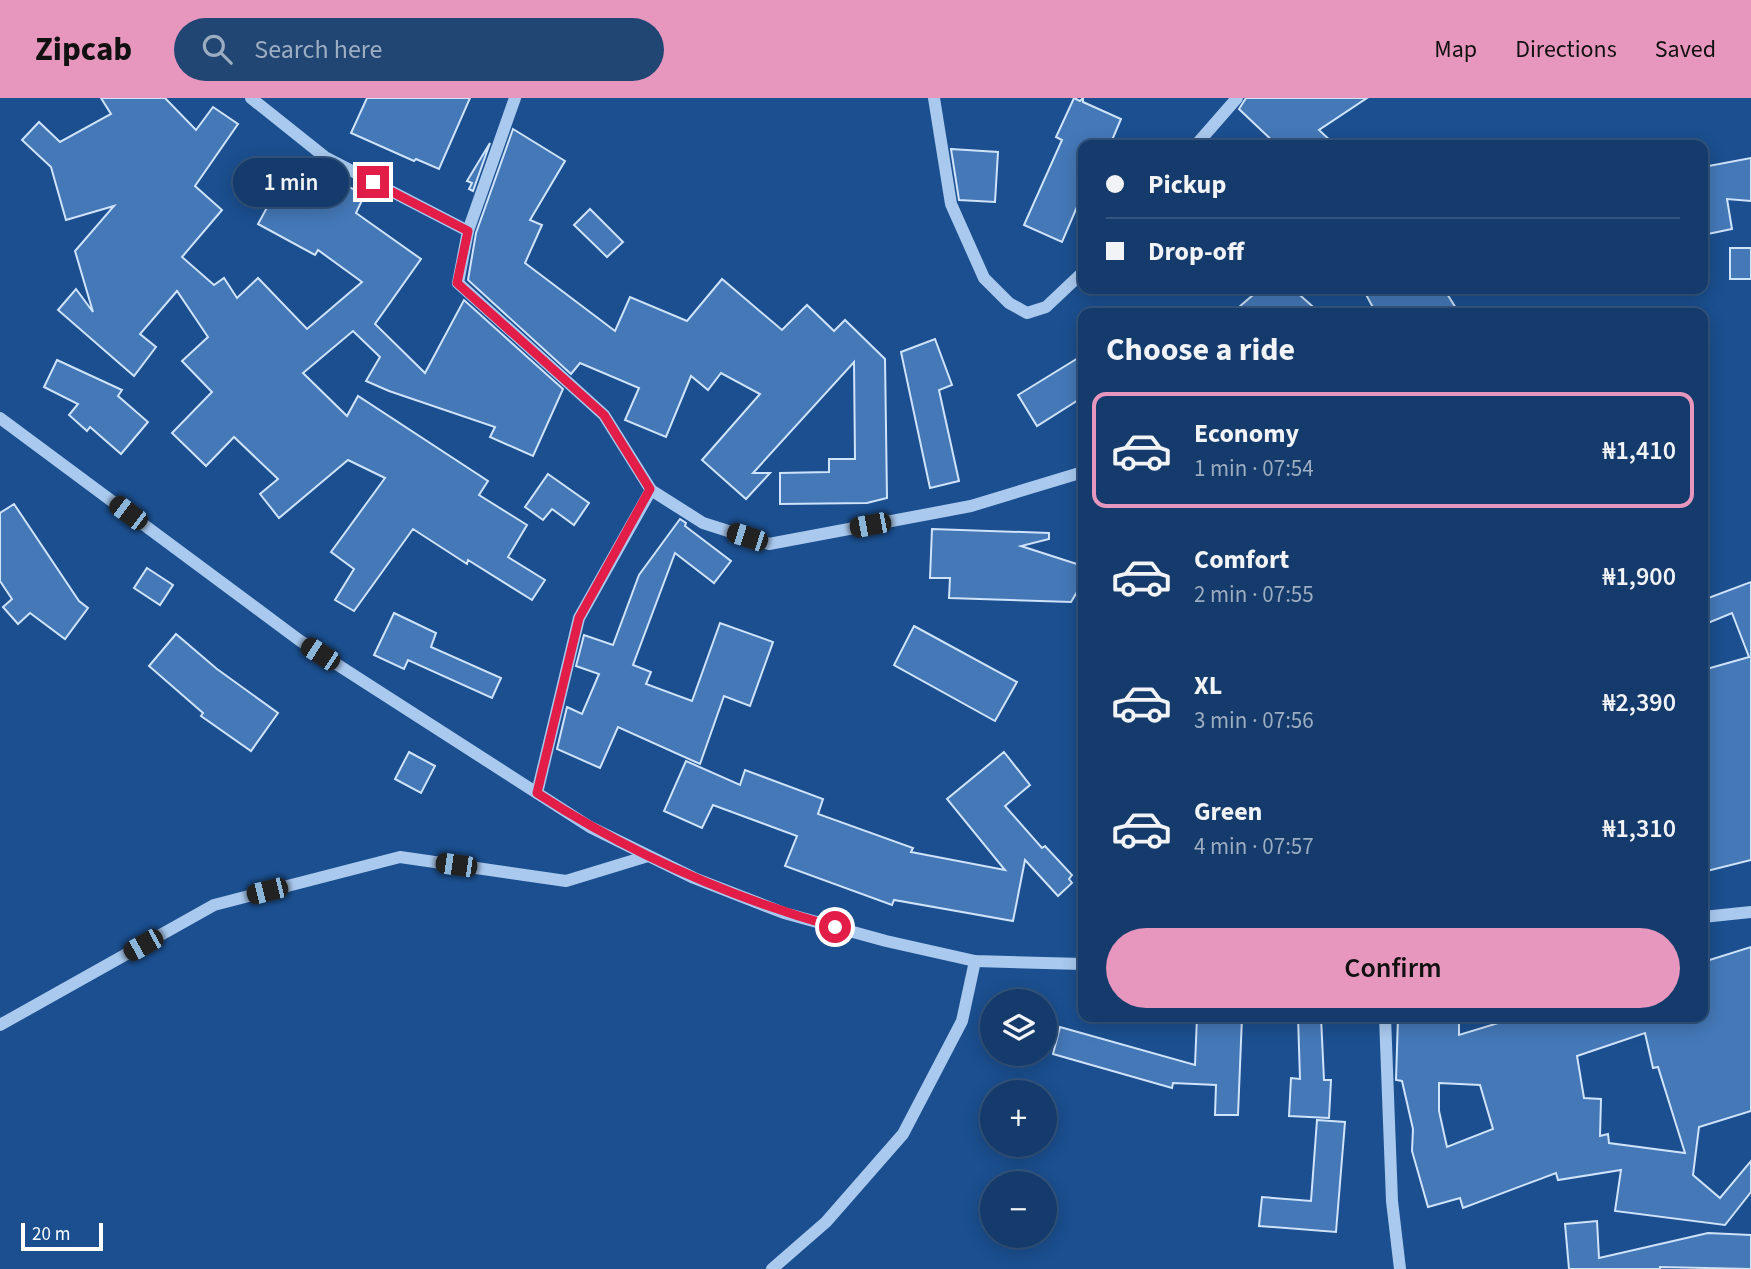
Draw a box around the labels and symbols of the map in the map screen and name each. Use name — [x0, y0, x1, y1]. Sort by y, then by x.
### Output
callout: 1 min — [233, 158, 348, 206]
route end — [357, 166, 389, 198]
car — [105, 492, 152, 534]
car — [848, 511, 893, 539]
car — [724, 521, 771, 553]
car — [297, 634, 344, 674]
car — [434, 852, 479, 878]
car — [245, 876, 290, 906]
route start — [819, 911, 851, 943]
car — [120, 926, 167, 964]
scale bar — [21, 1220, 103, 1252]

